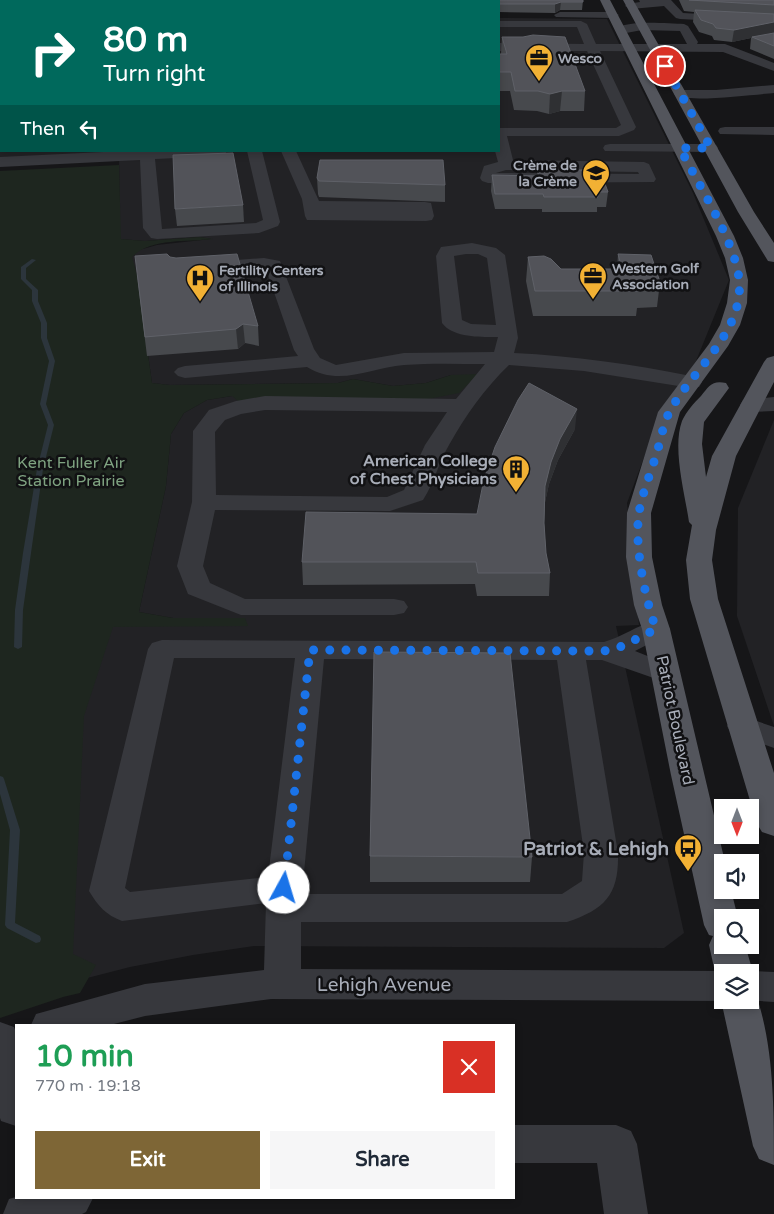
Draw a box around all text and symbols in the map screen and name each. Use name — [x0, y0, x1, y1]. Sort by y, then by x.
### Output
text: 80 m — [103, 19, 188, 61]
icon: right — [20, 20, 85, 85]
office icon: Wesco — [524, 43, 554, 82]
pin — [644, 45, 686, 87]
place label: Wesco — [558, 50, 603, 67]
icon: arrive — [651, 52, 679, 80]
text: Turn right — [103, 61, 205, 87]
icon: left — [75, 115, 103, 143]
text: Then — [20, 118, 65, 140]
place label: Crème de la Crème — [513, 157, 577, 190]
school or university icon: Crème de la Crème — [581, 158, 611, 197]
place label: Western Golf Association — [612, 260, 699, 293]
office icon: Western Golf Association — [578, 261, 608, 300]
place label: Fertility Centers of Illinois — [219, 262, 324, 295]
hospital icon: Fertility Centers of Illinois — [185, 263, 215, 302]
place label: American College of Chest Physicians — [350, 451, 497, 489]
park label: Kent Fuller Air Station Prairie — [17, 453, 126, 491]
building icon: American College of Chest Physicians — [501, 454, 531, 493]
street label: Patriot Boulevard — [652, 654, 699, 787]
north arrow — [714, 799, 759, 844]
map controls — [714, 799, 759, 1009]
bus stop icon: Patriot & Lehigh — [673, 833, 703, 872]
place label: Patriot & Lehigh — [523, 838, 669, 861]
button: sound — [714, 854, 759, 899]
position arrow — [257, 861, 309, 913]
button: search — [714, 909, 759, 954]
button: layers — [714, 964, 759, 1009]
street label: Lehigh Avenue — [317, 974, 451, 996]
text: 10 min — [35, 1038, 134, 1075]
button: close — [443, 1041, 495, 1093]
text: 770 m · 19:18 — [35, 1076, 141, 1096]
button: Exit — [35, 1131, 260, 1189]
button: Share — [270, 1131, 495, 1189]

